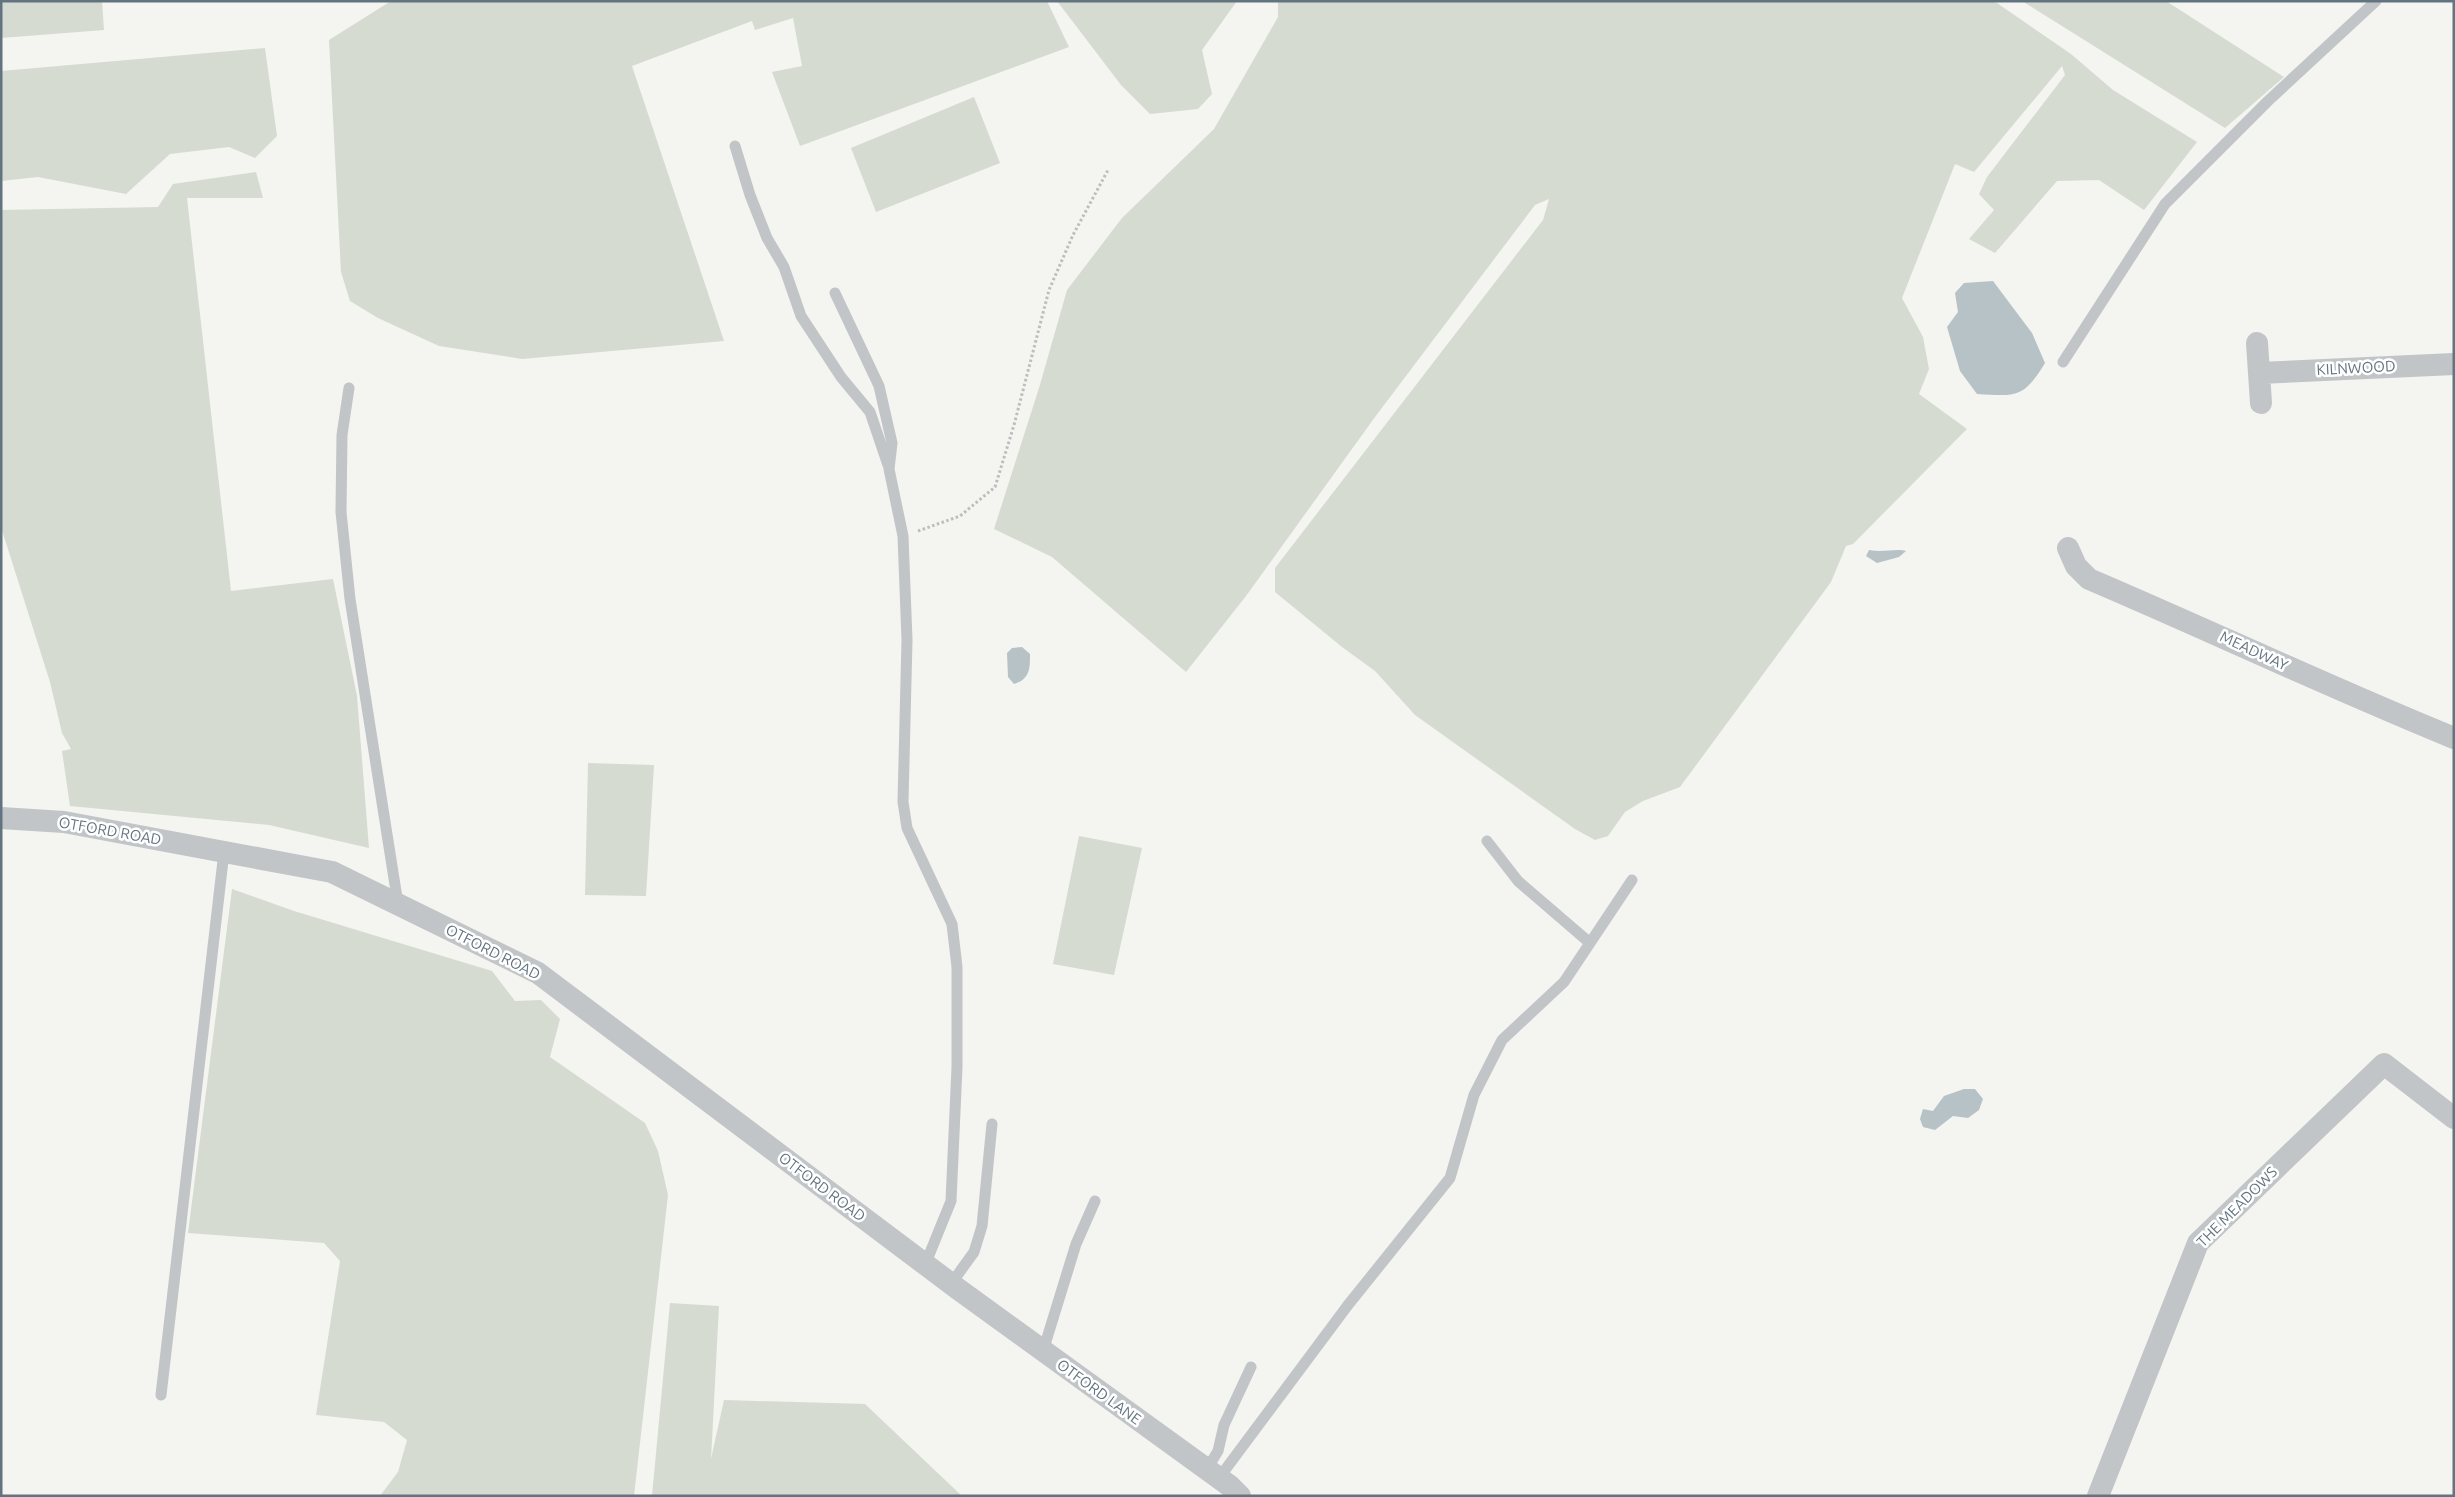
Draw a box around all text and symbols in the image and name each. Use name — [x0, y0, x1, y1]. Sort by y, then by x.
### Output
street label: KILNWOOD — [2316, 357, 2396, 378]
street label: MEADWAY — [2218, 627, 2291, 674]
street label: OTFORD ROAD — [58, 813, 163, 848]
street label: OTFORD ROAD — [443, 920, 543, 983]
street label: OTFORD ROAD — [776, 1149, 869, 1225]
street label: THE MEADOWS — [2193, 1163, 2280, 1250]
street label: OTFORD LANE — [1054, 1355, 1145, 1428]

